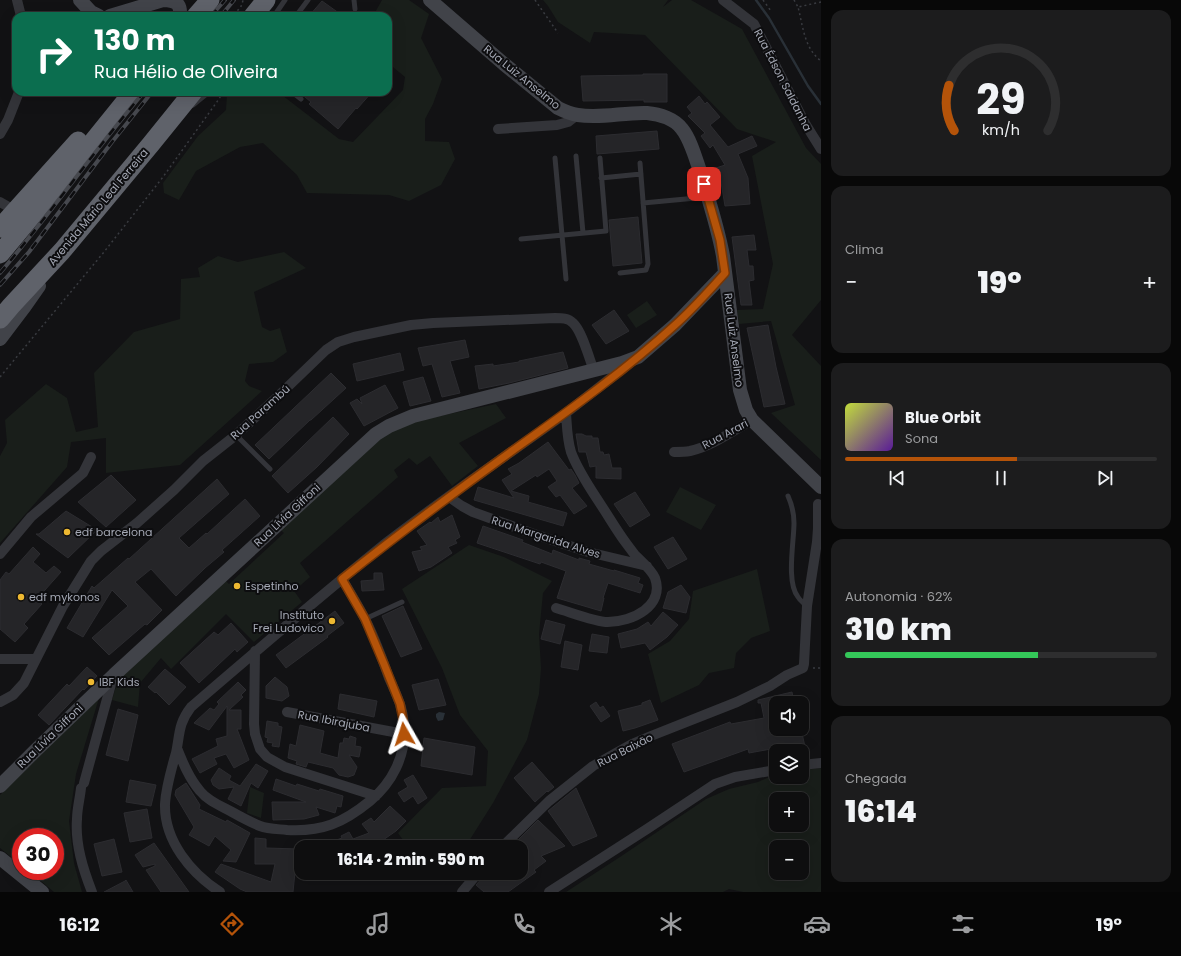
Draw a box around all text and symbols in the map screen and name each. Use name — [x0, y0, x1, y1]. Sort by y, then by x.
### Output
text: 130 m — [94, 21, 175, 60]
street label: Rua Édson Saldanha — [750, 26, 816, 134]
icon: right — [28, 28, 80, 80]
street label: Rua Luiz Anselmo — [480, 41, 564, 113]
text: Rua Hélio de Oliveira — [94, 59, 278, 84]
text: 29 — [976, 70, 1026, 129]
text: km/h — [982, 120, 1020, 140]
street label: Avenida Mário Leal Ferreira — [44, 145, 152, 269]
pin — [687, 167, 721, 201]
icon: arrive — [693, 173, 715, 195]
text: Clima — [845, 240, 884, 259]
text: 19° — [977, 261, 1022, 304]
text: − — [845, 267, 857, 298]
text: + — [1142, 267, 1157, 298]
street label: Rua Luiz Anselmo — [720, 292, 748, 388]
street label: Rua Parambú — [227, 381, 293, 443]
text: Blue Orbit — [905, 407, 981, 428]
street label: Rua Arari — [699, 415, 751, 453]
text: Sona — [905, 429, 938, 448]
icon: previous — [886, 467, 908, 489]
icon: pause — [990, 467, 1012, 489]
icon: next — [1094, 467, 1116, 489]
street label: Rua Lívia Giffoni — [250, 480, 324, 550]
street label: Rua Margarida Alves — [490, 512, 603, 562]
place label: edf barcelona — [75, 524, 153, 540]
marker: edf barcelona — [62, 527, 72, 537]
place label: Espetinho — [245, 578, 298, 594]
marker: Espetinho — [232, 581, 242, 591]
text: Autonomia · 62% — [845, 587, 952, 606]
place label: edf mykonos — [29, 589, 100, 605]
marker: edf mykonos — [16, 592, 26, 602]
place label: Instituto Frei Ludovico — [253, 607, 324, 636]
text: 310 km — [845, 608, 952, 651]
marker: Instituto Frei Ludovico — [327, 616, 337, 626]
place label: IBF Kids — [99, 674, 140, 690]
marker: IBF Kids — [86, 677, 96, 687]
map controls — [769, 696, 809, 880]
button: sound — [769, 696, 809, 736]
street label: Rua Lívia Giffoni — [13, 700, 87, 772]
street label: Rua Ibirajuba — [297, 706, 371, 736]
position arrow — [383, 713, 425, 755]
street label: Rua Baixão — [594, 729, 656, 771]
button: layers — [769, 744, 809, 784]
text: Chegada — [845, 769, 907, 788]
text: 16:14 — [845, 790, 917, 833]
button: + — [769, 792, 809, 832]
speed limit sign: 30 — [12, 828, 64, 880]
button: − — [769, 840, 809, 880]
text: 16:14 · 2 min · 590 m — [337, 849, 485, 870]
icon: directions — [218, 910, 246, 938]
icon: music — [364, 910, 392, 938]
icon: phone — [510, 910, 538, 938]
icon: climate — [657, 910, 685, 938]
icon: car — [803, 910, 831, 938]
icon: filters — [949, 910, 977, 938]
text: 16:12 — [59, 912, 100, 937]
text: 19° — [1096, 912, 1122, 937]

